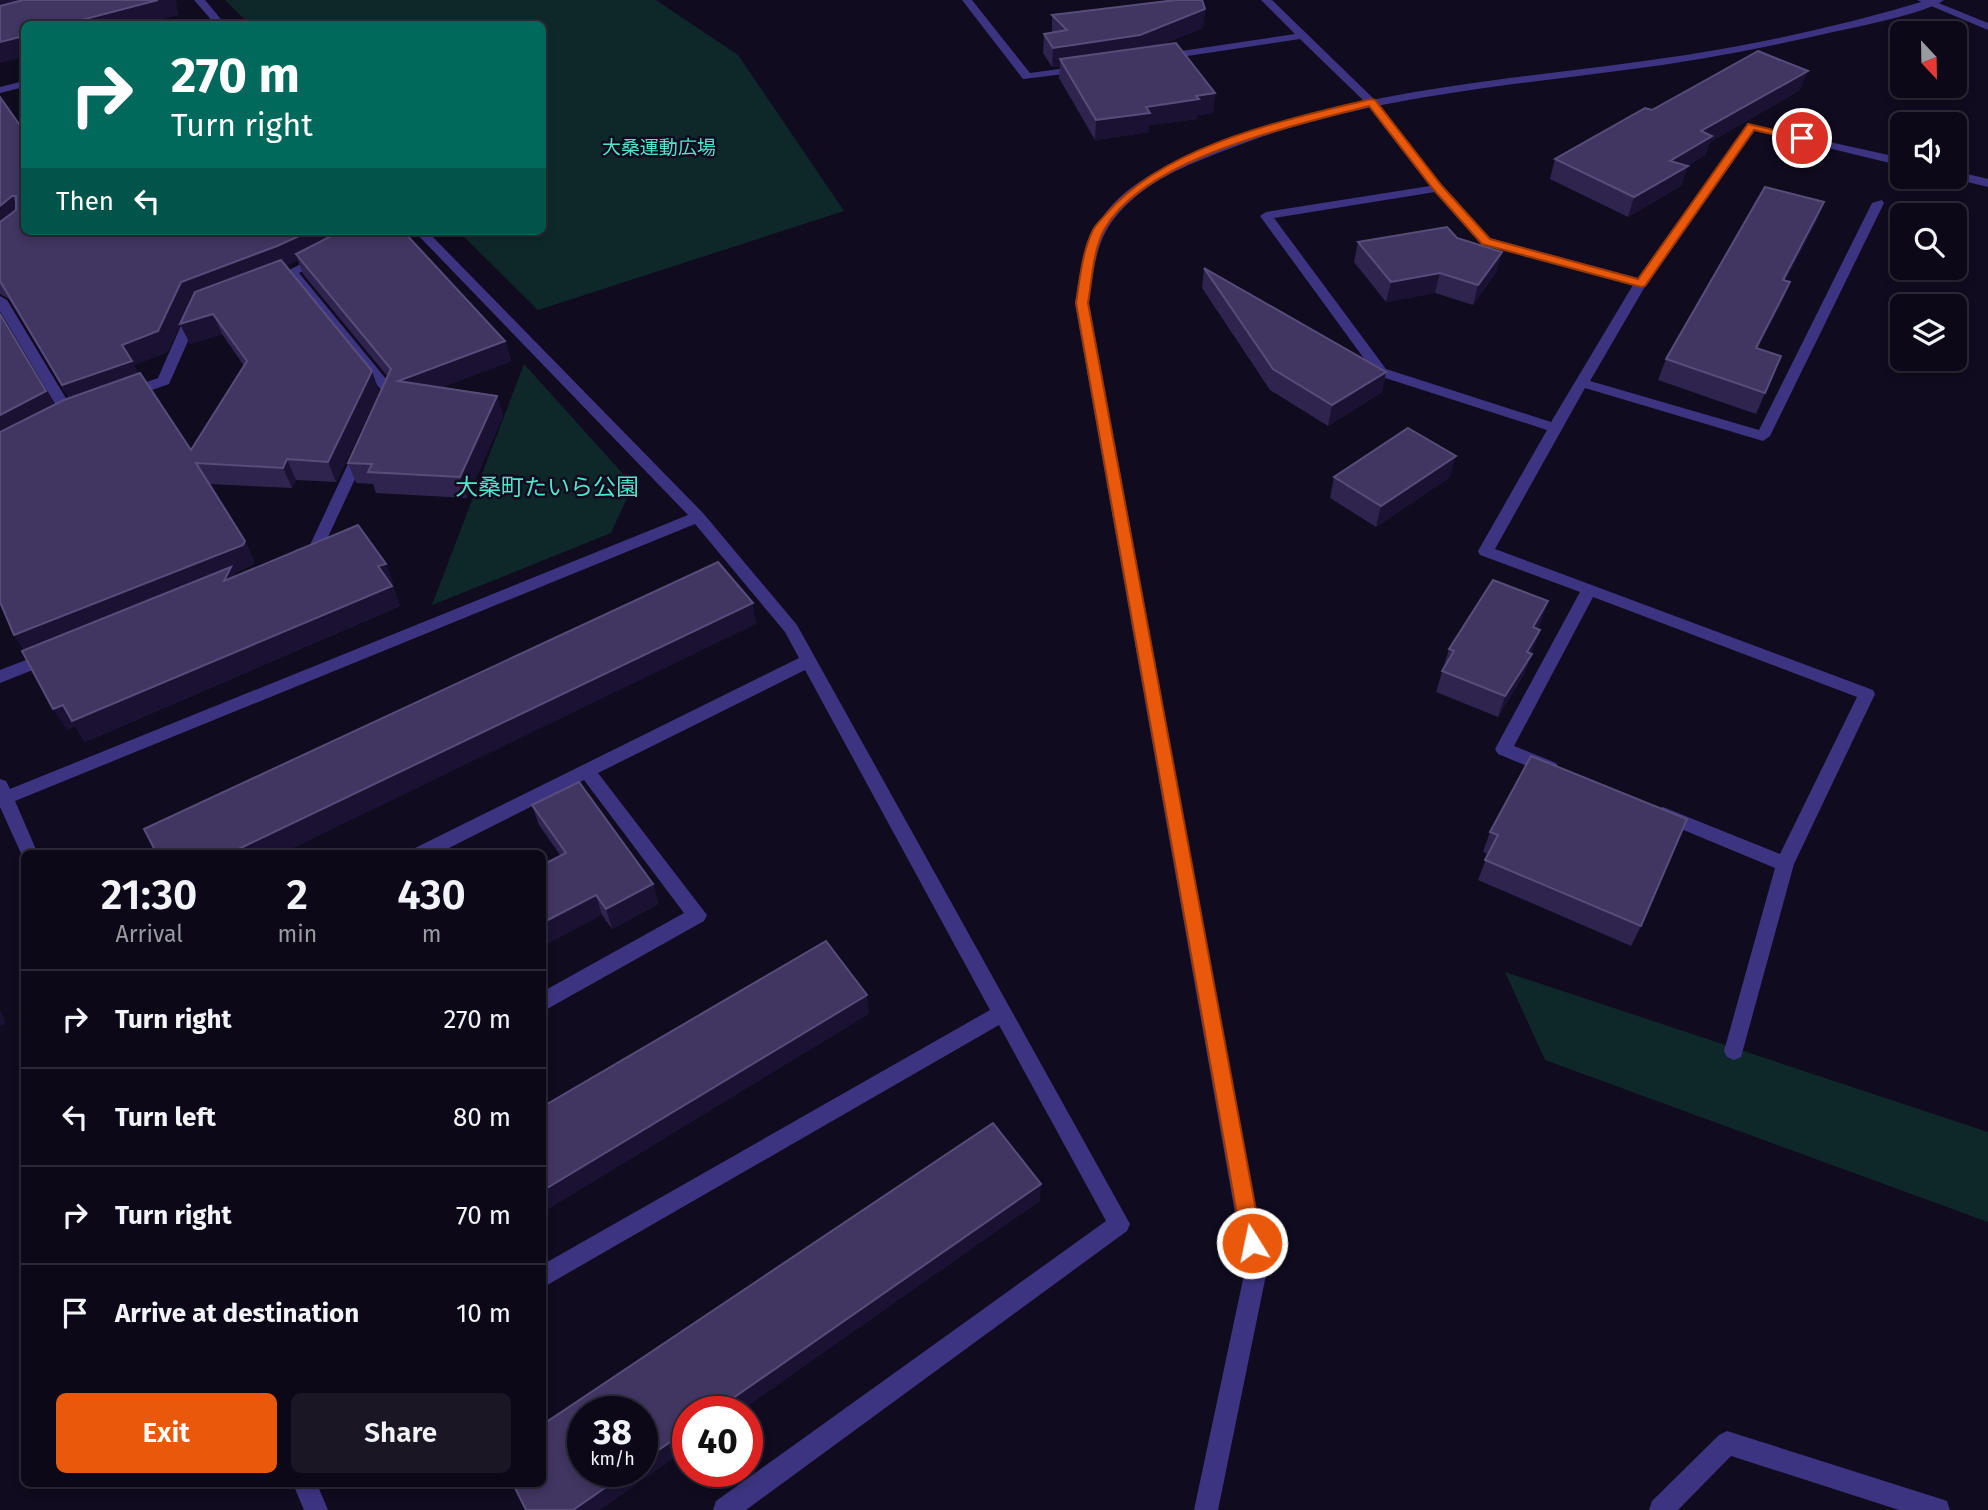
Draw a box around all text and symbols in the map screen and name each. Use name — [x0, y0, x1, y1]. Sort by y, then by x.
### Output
north arrow — [1890, 21, 1967, 98]
map controls — [1890, 21, 1967, 371]
text: 270 m — [171, 46, 300, 105]
icon: right — [56, 49, 147, 140]
text: Turn right — [171, 106, 313, 144]
pin — [1772, 108, 1832, 168]
button: sound — [1890, 112, 1967, 189]
icon: arrive — [1783, 119, 1821, 157]
park label: 大桑運動広場 — [602, 136, 716, 159]
icon: left — [128, 182, 166, 220]
text: Then — [56, 186, 114, 217]
button: search — [1890, 203, 1967, 280]
button: layers — [1890, 294, 1967, 371]
park label: 大桑町たいら公園 — [455, 473, 639, 501]
text: 21:30 — [101, 870, 197, 920]
text: 2 — [287, 870, 308, 920]
text: 430 — [397, 870, 466, 920]
text: Arrival — [116, 920, 183, 948]
text: min — [277, 920, 317, 948]
text: m — [422, 920, 441, 948]
icon: right — [56, 1000, 94, 1038]
text: Turn right — [115, 1004, 232, 1035]
text: 270 m — [443, 1004, 511, 1035]
icon: left — [56, 1098, 94, 1136]
text: Turn left — [115, 1102, 216, 1133]
text: 80 m — [453, 1102, 511, 1133]
icon: right — [56, 1196, 94, 1234]
text: Turn right — [115, 1200, 232, 1231]
text: 70 m — [456, 1200, 511, 1231]
position arrow — [1215, 1206, 1289, 1280]
icon: arrive — [56, 1294, 94, 1332]
text: Arrive at destination — [115, 1298, 359, 1329]
text: 10 m — [456, 1298, 511, 1329]
button: Exit — [56, 1393, 277, 1473]
button: Share — [291, 1393, 511, 1473]
speed limit sign: 40 — [672, 1396, 763, 1487]
text: 38 — [593, 1411, 632, 1453]
text: km/h — [590, 1448, 635, 1470]

